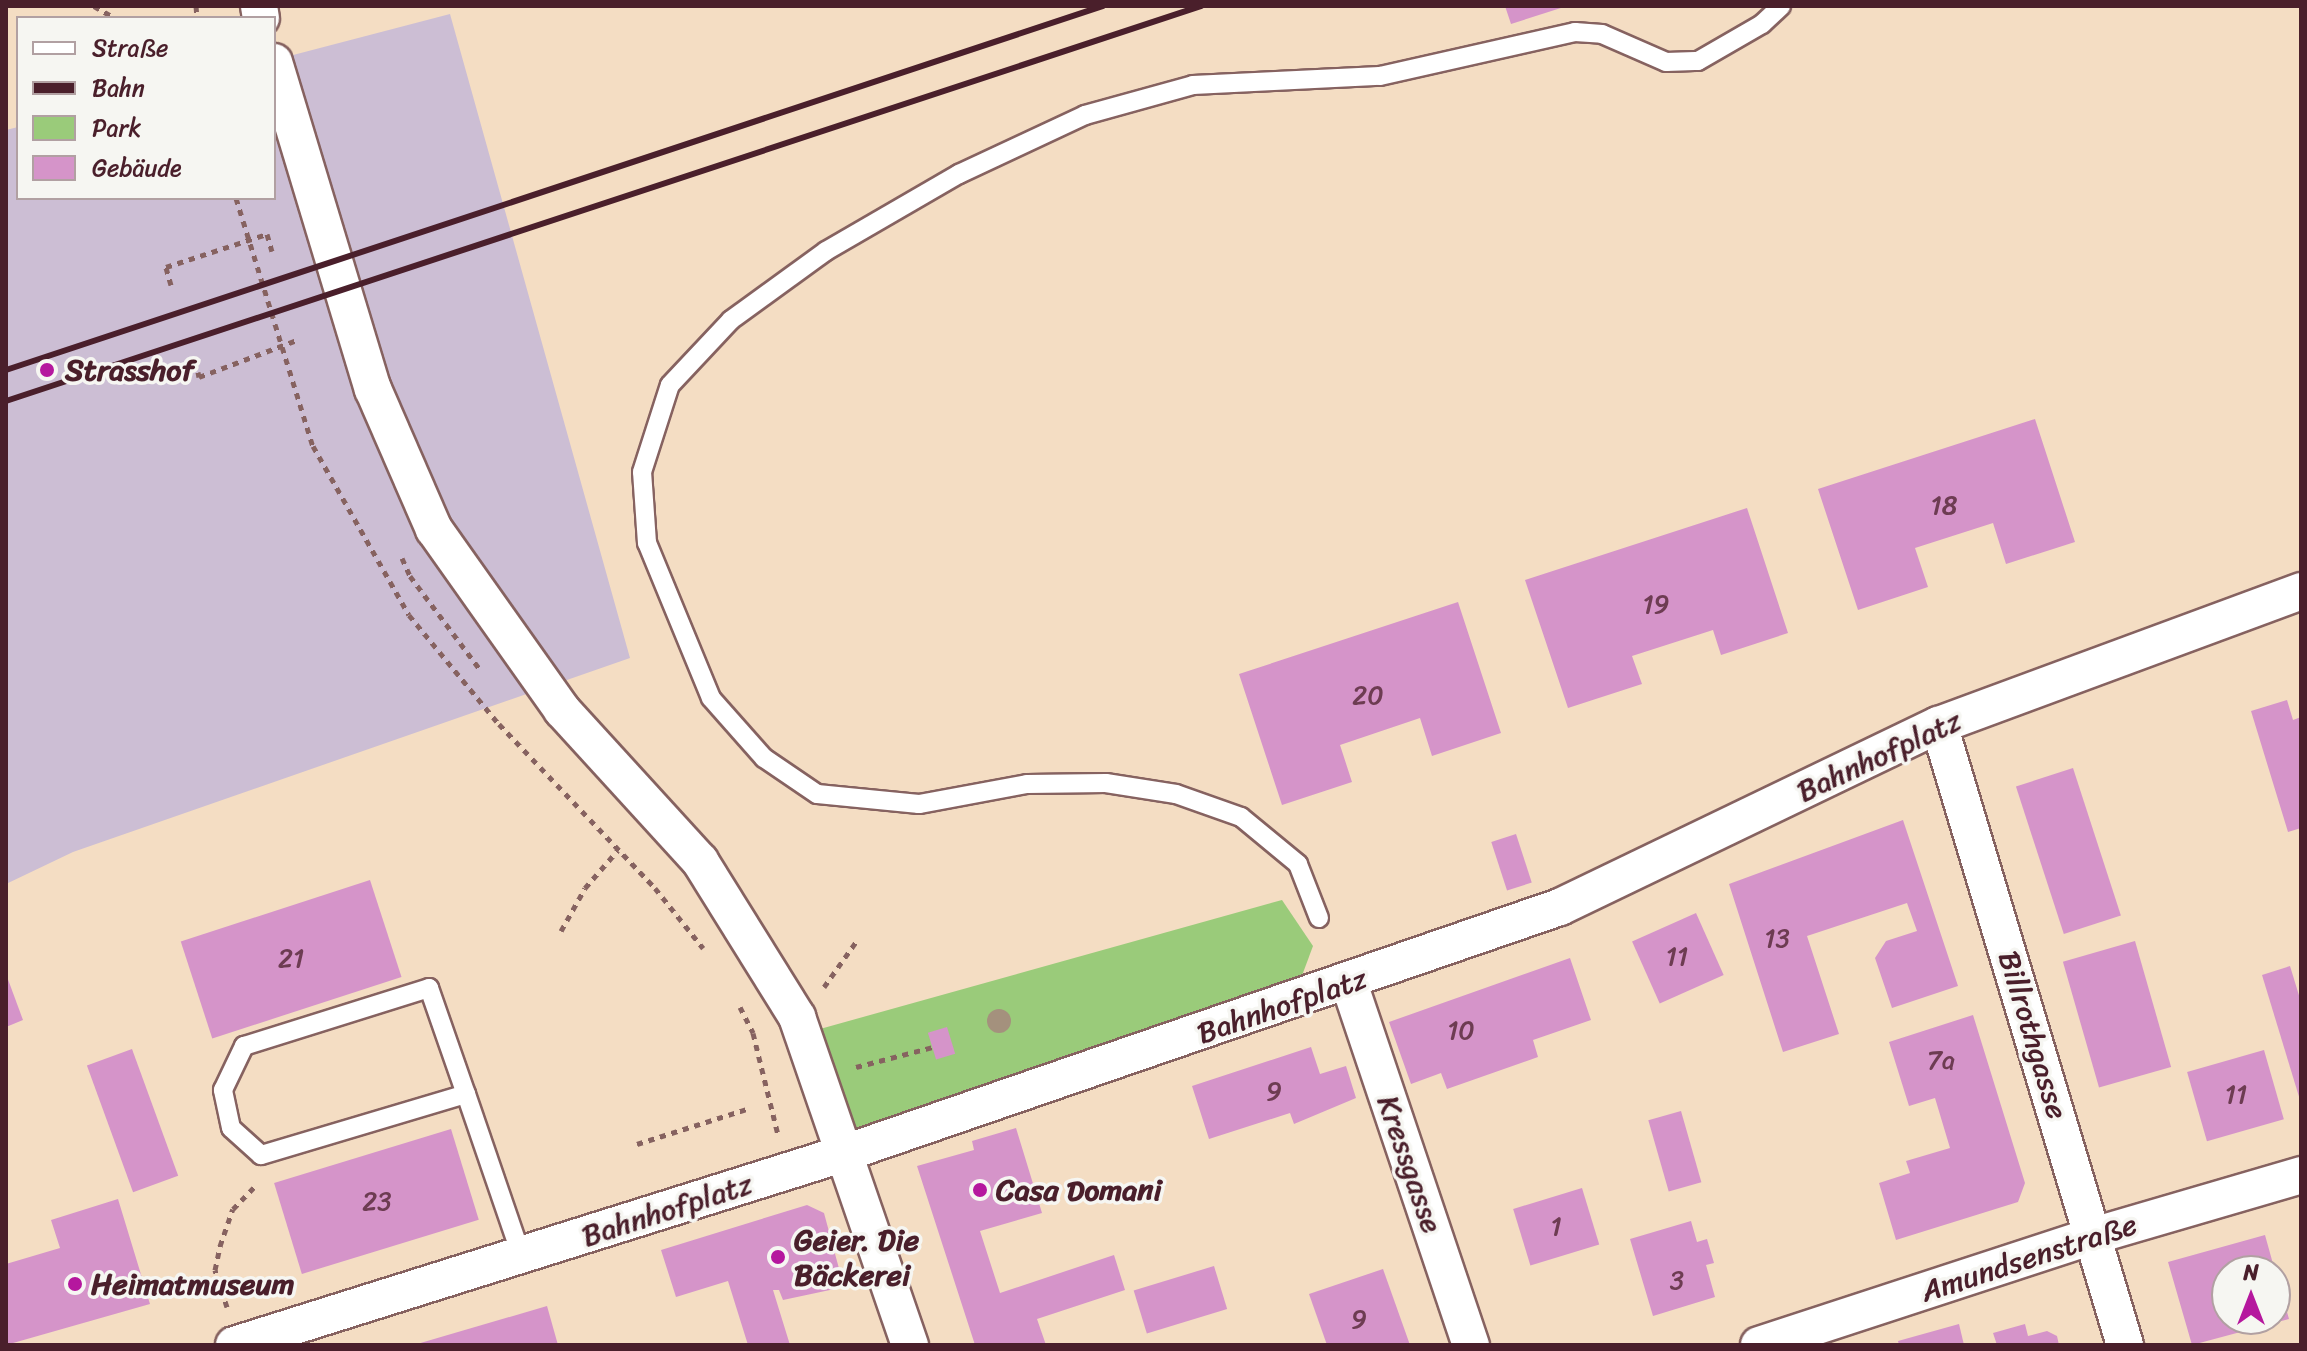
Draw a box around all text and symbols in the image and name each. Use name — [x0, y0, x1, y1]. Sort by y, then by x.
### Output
legend — [16, 16, 276, 200]
text: Straße — [92, 27, 168, 69]
text: Bahn — [92, 67, 145, 109]
text: Park — [92, 107, 141, 149]
text: Gebäude — [92, 147, 182, 189]
place label: Strasshof — [65, 352, 194, 388]
marker: Strasshof — [36, 359, 58, 381]
house number: 18 — [1931, 490, 1957, 522]
house number: 19 — [1642, 589, 1670, 621]
house number: 20 — [1352, 680, 1384, 712]
street label: Bahnhofplatz — [1791, 702, 1967, 810]
house number: 13 — [1764, 923, 1790, 955]
house number: 11 — [1666, 941, 1688, 973]
house number: 21 — [278, 943, 304, 975]
street label: Billrothgasse — [1990, 947, 2076, 1123]
street label: Bahnhofplatz — [1192, 960, 1372, 1052]
house number: 10 — [1447, 1015, 1475, 1047]
house number: 7a — [1927, 1045, 1955, 1077]
house number: 9 — [1266, 1076, 1282, 1108]
house number: 11 — [2225, 1079, 2247, 1111]
street label: Kressgasse — [1370, 1091, 1450, 1237]
street label: Bahnhofplatz — [577, 1166, 757, 1254]
place label: Casa Domani — [996, 1172, 1162, 1208]
marker: Casa Domani — [971, 1181, 989, 1199]
house number: 23 — [362, 1186, 392, 1218]
street label: Amundsenstraße — [1916, 1206, 2142, 1310]
house number: 1 — [1550, 1211, 1562, 1243]
place label: Geier. Die Bäckerei — [794, 1222, 919, 1292]
marker: Geier. Die Bäckerei — [769, 1248, 787, 1266]
text: N — [2243, 1253, 2259, 1292]
north arrow — [2211, 1255, 2291, 1335]
house number: 3 — [1670, 1265, 1684, 1297]
place label: Heimatmuseum — [91, 1266, 295, 1302]
marker: Heimatmuseum — [66, 1275, 84, 1293]
house number: 9 — [1351, 1304, 1367, 1336]

